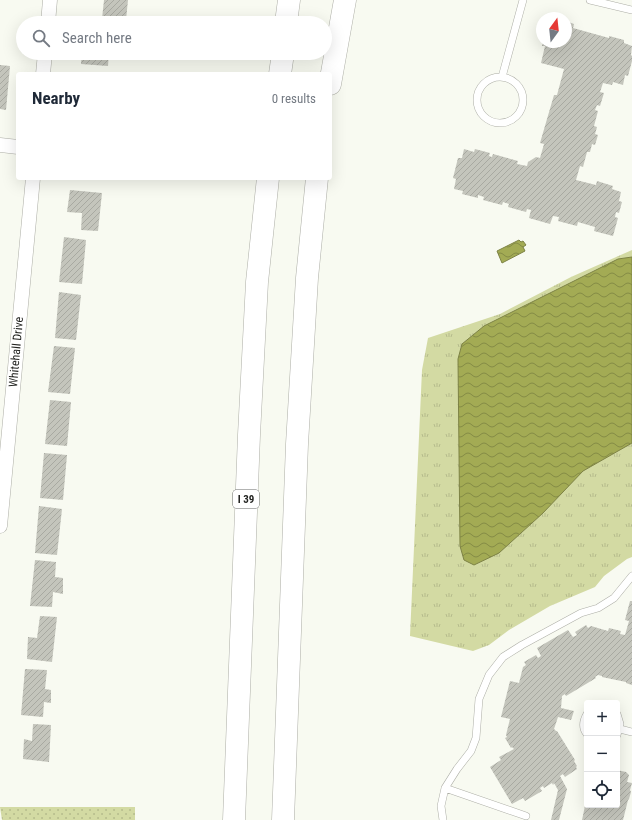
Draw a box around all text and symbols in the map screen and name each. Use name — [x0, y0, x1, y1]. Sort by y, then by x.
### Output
north arrow — [536, 12, 572, 48]
search box — [16, 16, 332, 60]
icon: search — [30, 27, 52, 49]
text: Search here — [62, 29, 132, 47]
text: Nearby — [32, 88, 80, 108]
text: 0 results — [272, 91, 316, 106]
street label: Whitehall Drive — [6, 316, 26, 388]
road number: I 39 — [233, 490, 259, 508]
map controls — [584, 700, 620, 808]
button: + — [584, 700, 620, 736]
button: − — [584, 736, 620, 772]
button: locate — [584, 772, 620, 808]

